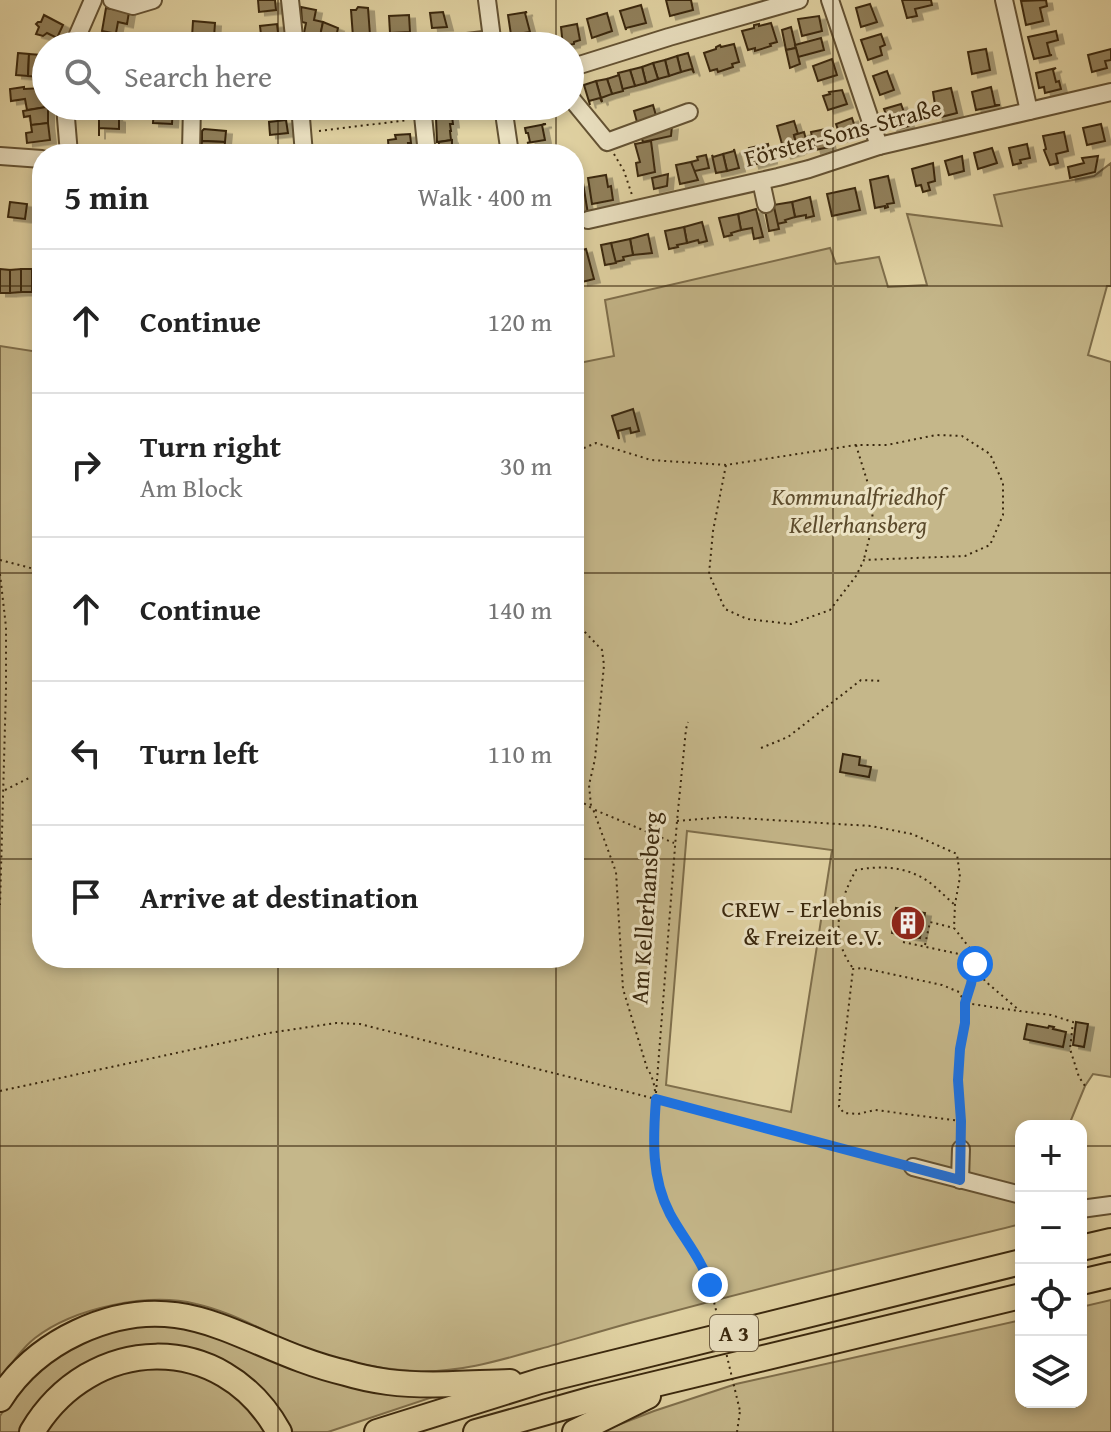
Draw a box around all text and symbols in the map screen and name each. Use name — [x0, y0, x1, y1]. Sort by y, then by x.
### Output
search box — [32, 32, 584, 120]
icon: search — [60, 54, 104, 98]
text: Search here — [124, 54, 272, 98]
street label: Förster-Sons-Straße — [740, 89, 945, 176]
text: 5 min — [64, 172, 149, 221]
text: Walk · 400 m — [418, 177, 552, 216]
icon: ahead — [64, 299, 108, 343]
text: Continue — [140, 299, 261, 343]
text: 120 m — [487, 302, 552, 341]
text: Turn right — [140, 424, 281, 468]
icon: right — [64, 443, 108, 487]
text: 30 m — [500, 446, 552, 485]
text: Am Block — [140, 468, 242, 507]
park label: Kommunalfriedhof Kellerhansberg — [771, 479, 949, 542]
icon: ahead — [64, 587, 108, 631]
text: Continue — [140, 587, 261, 631]
text: 140 m — [487, 590, 552, 629]
icon: left — [64, 731, 108, 775]
text: Turn left — [140, 731, 259, 775]
text: 110 m — [487, 734, 552, 773]
street label: Am Kellerhansberg — [621, 810, 670, 1005]
icon: arrive — [64, 875, 108, 919]
text: Arrive at destination — [140, 875, 418, 919]
place label: CREW - Erlebnis & Freizeit e.V. — [722, 891, 882, 954]
building icon: CREW - Erlebnis & Freizeit e.V. — [889, 904, 927, 942]
route start — [957, 946, 993, 982]
map controls — [1015, 1120, 1087, 1408]
button: + — [1015, 1120, 1087, 1192]
button: − — [1015, 1192, 1087, 1264]
button: locate — [1015, 1264, 1087, 1336]
route end — [692, 1267, 728, 1303]
road number: A 3 — [710, 1315, 758, 1351]
button: layers — [1015, 1336, 1087, 1408]

